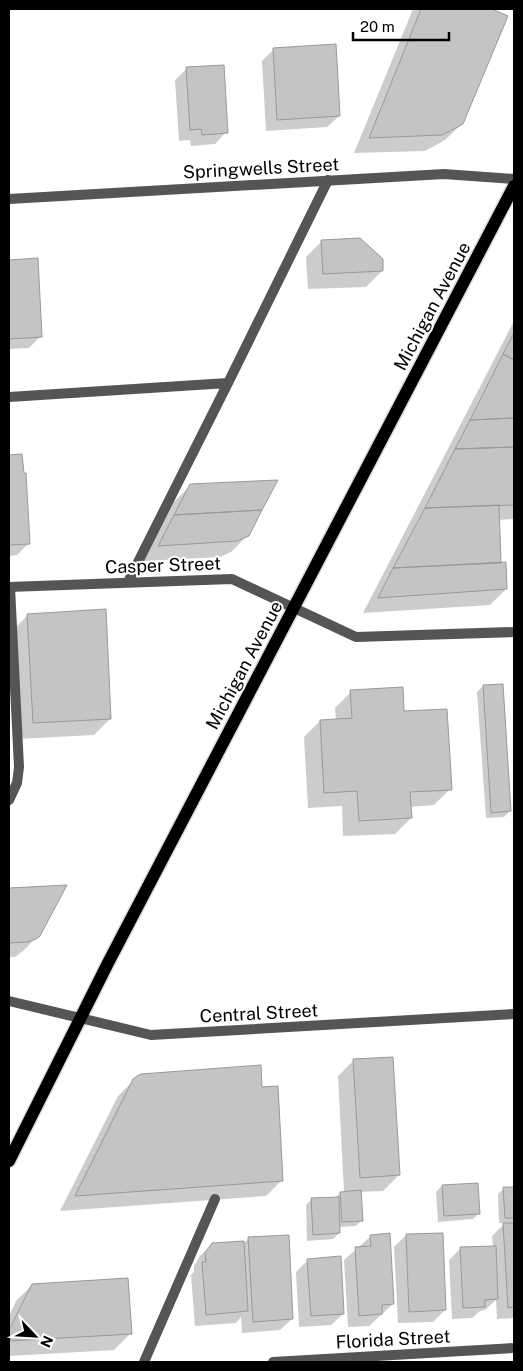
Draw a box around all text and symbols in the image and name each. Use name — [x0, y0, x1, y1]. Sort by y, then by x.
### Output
scale bar — [353, 10, 449, 42]
text: 20 m — [360, 18, 395, 35]
street label: Springwells Street — [182, 153, 340, 183]
street label: Michigan Avenue — [389, 238, 475, 374]
street label: Casper Street — [105, 552, 221, 578]
street label: Michigan Avenue — [201, 597, 287, 733]
street label: Central Street — [199, 999, 319, 1027]
north arrow — [10, 1311, 60, 1361]
street label: Florida Street — [335, 1326, 451, 1352]
text: N — [37, 1333, 56, 1350]

